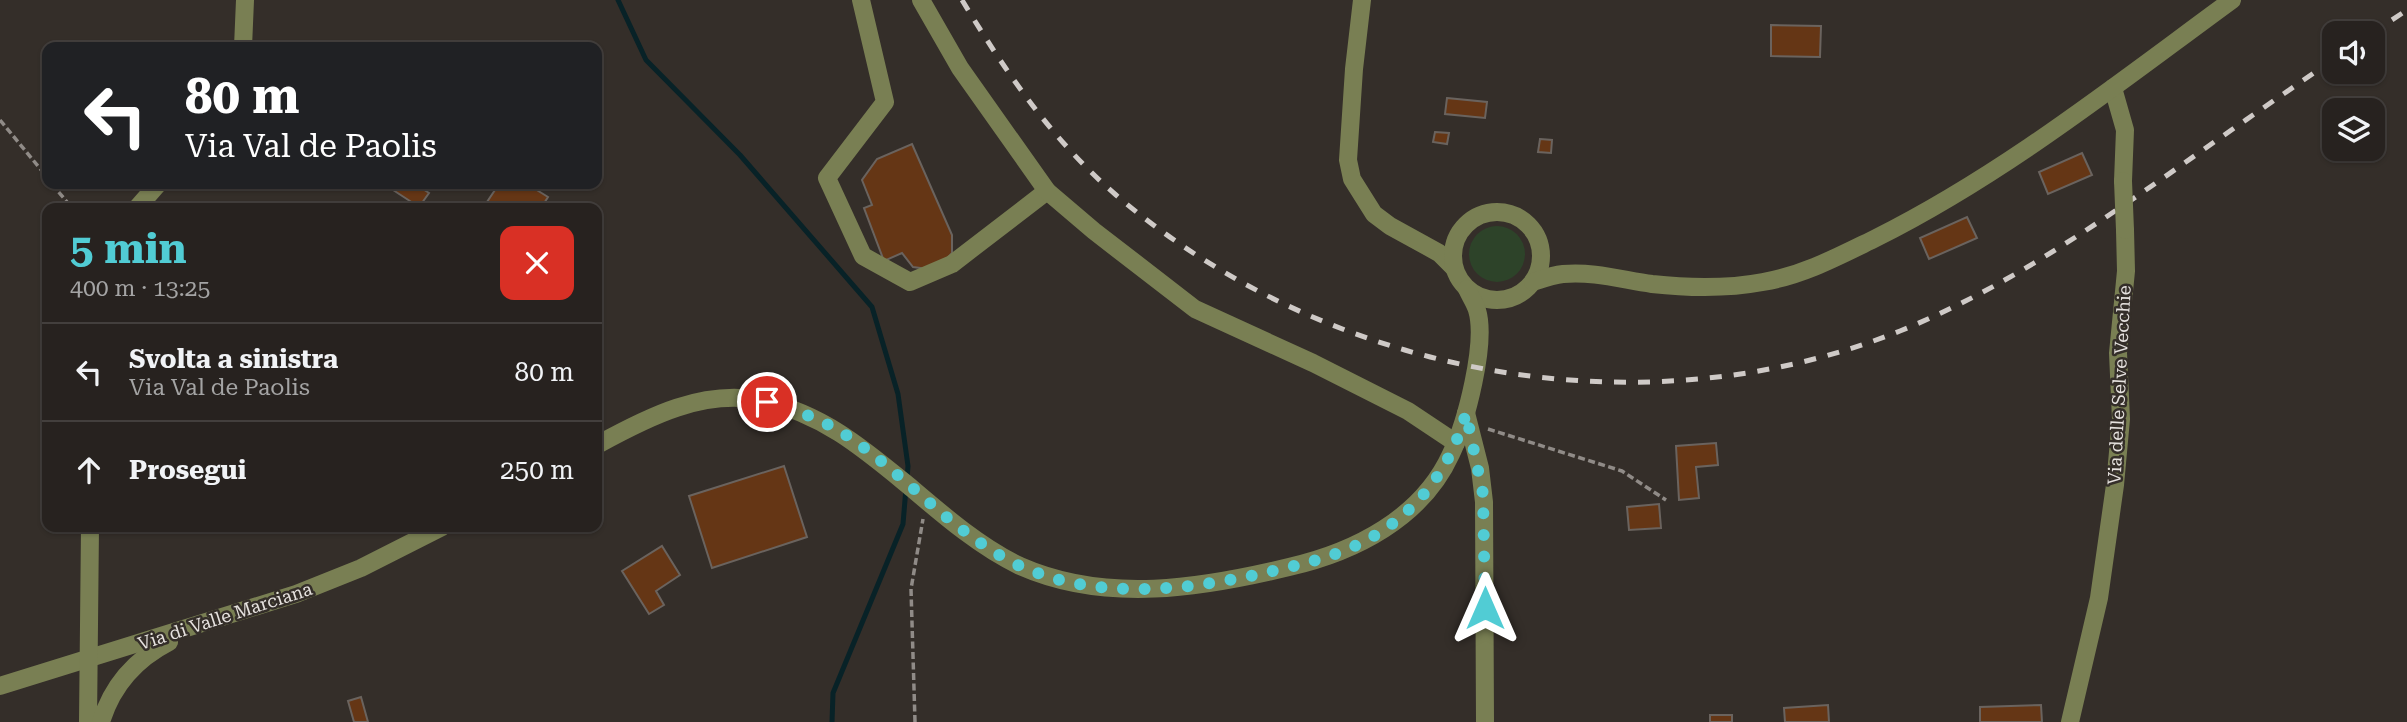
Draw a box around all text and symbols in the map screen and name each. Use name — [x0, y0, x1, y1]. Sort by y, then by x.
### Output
map controls — [2322, 21, 2385, 161]
button: sound — [2322, 21, 2385, 84]
text: 80 m — [185, 68, 300, 125]
icon: left — [70, 70, 161, 161]
button: layers — [2322, 98, 2385, 161]
text: Via Val de Paolis — [185, 127, 437, 165]
text: 5 min — [70, 224, 187, 273]
button: close — [500, 226, 574, 300]
text: 400 m · 13:25 — [70, 275, 210, 302]
street label: Via delle Selve Vecchie — [2103, 285, 2135, 485]
text: Svolta a sinistra — [129, 344, 338, 374]
icon: left — [70, 353, 108, 391]
text: 80 m — [515, 357, 574, 387]
pin — [737, 372, 797, 432]
text: Via Val de Paolis — [129, 374, 310, 401]
icon: arrive — [748, 383, 786, 421]
icon: ahead — [70, 451, 108, 489]
text: Prosegui — [129, 455, 246, 485]
text: 250 m — [500, 455, 574, 485]
position arrow — [1448, 571, 1522, 645]
street label: Via di Valle Marciana — [135, 578, 315, 654]

